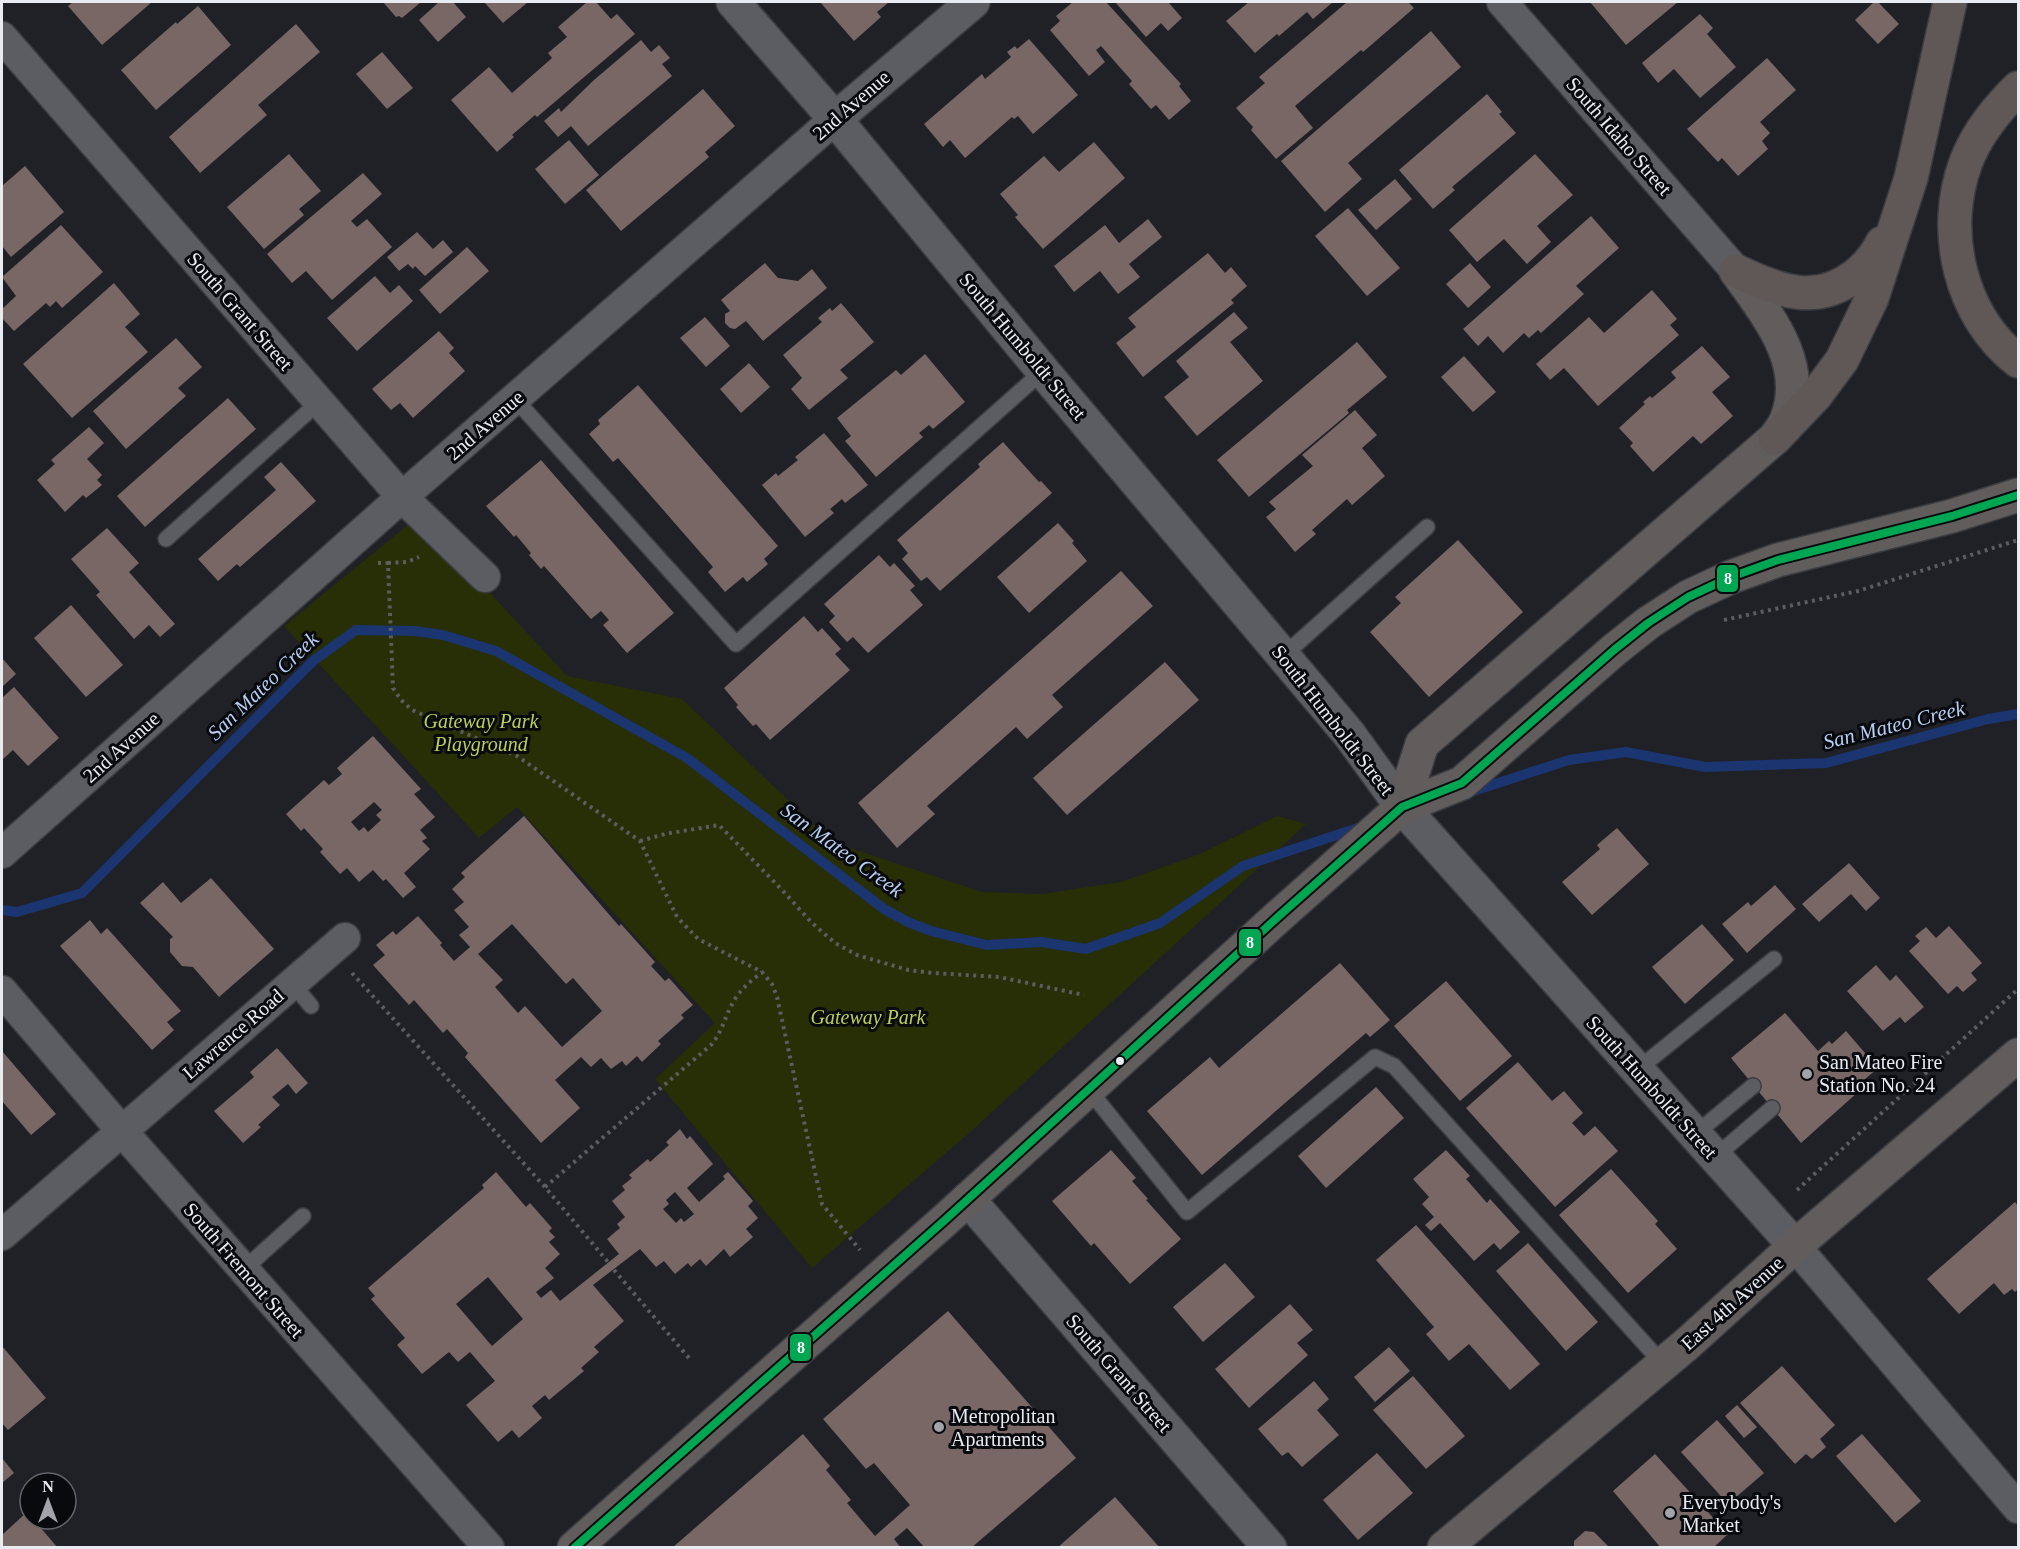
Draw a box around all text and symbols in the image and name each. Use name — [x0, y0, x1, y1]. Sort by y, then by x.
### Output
street label: 2nd Avenue — [808, 66, 894, 144]
street label: South Idaho Street — [1562, 73, 1676, 200]
street label: South Grant Street — [183, 248, 297, 375]
street label: South Humboldt Street — [955, 268, 1091, 424]
street label: 2nd Avenue — [442, 386, 528, 464]
line badge: 8 — [1716, 564, 1739, 593]
text: 8 — [1724, 570, 1732, 587]
water label: San Mateo Creek — [203, 627, 324, 745]
street label: South Humboldt Street — [1268, 641, 1399, 800]
water label: San Mateo Creek — [1821, 696, 1968, 754]
street label: 2nd Avenue — [78, 707, 164, 787]
park label: Gateway Park Playground — [424, 710, 540, 756]
water label: San Mateo Creek — [776, 798, 908, 903]
line badge: 8 — [1238, 928, 1262, 957]
text: 8 — [1246, 934, 1254, 951]
street label: Lawrence Road — [178, 984, 288, 1084]
park label: Gateway Park — [811, 1006, 927, 1029]
street label: South Humboldt Street — [1582, 1011, 1722, 1163]
place label: San Mateo Fire Station No. 24 — [1819, 1051, 1942, 1096]
unlabelled marker — [1114, 1055, 1126, 1067]
marker: San Mateo Fire Station No. 24 — [1800, 1067, 1814, 1081]
street label: South Fremont Street — [180, 1198, 309, 1342]
street label: East 4th Avenue — [1676, 1251, 1788, 1355]
street label: South Grant Street — [1062, 1310, 1176, 1437]
line badge: 8 — [789, 1333, 812, 1362]
text: 8 — [797, 1339, 805, 1356]
place label: Metropolitan Apartments — [951, 1405, 1055, 1451]
marker: Metropolitan Apartments — [932, 1420, 946, 1434]
north arrow — [18, 1471, 78, 1531]
text: N — [42, 1478, 54, 1495]
place label: Everybody's Market — [1682, 1491, 1781, 1536]
marker: Everybody's Market — [1663, 1506, 1677, 1520]

